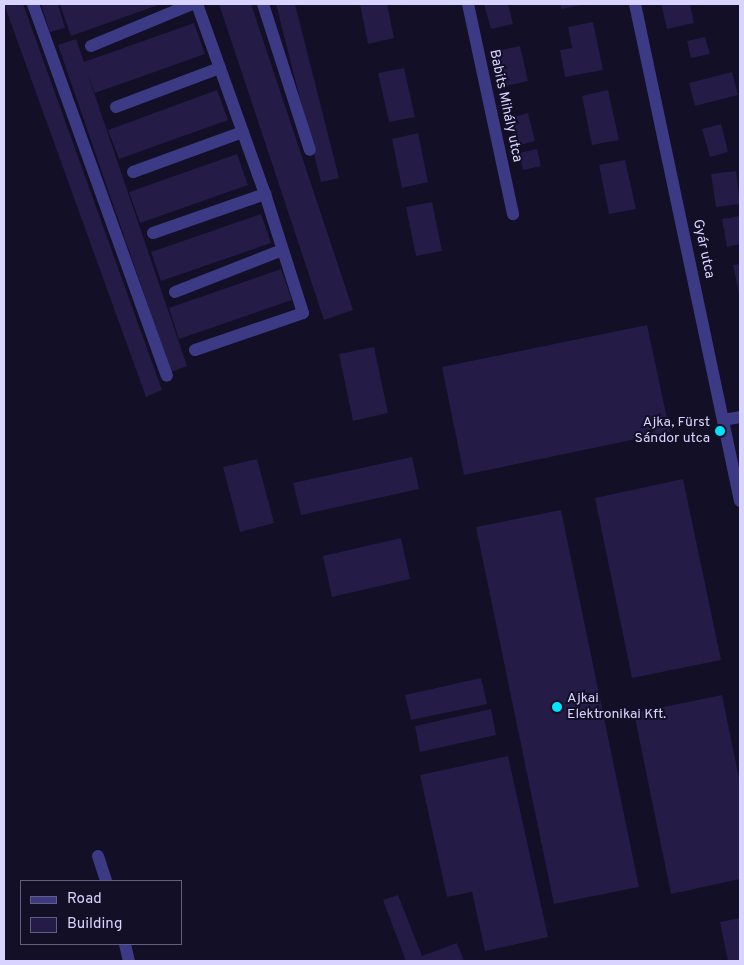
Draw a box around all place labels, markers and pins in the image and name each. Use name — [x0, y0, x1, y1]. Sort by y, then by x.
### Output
place label: Ajka, Fürst Sándor utca — [635, 415, 710, 448]
marker: Ajka, Fürst Sándor utca — [714, 425, 726, 437]
place label: Ajkai Elektronikai Kft. — [567, 691, 666, 724]
marker: Ajkai Elektronikai Kft. — [551, 701, 563, 713]

